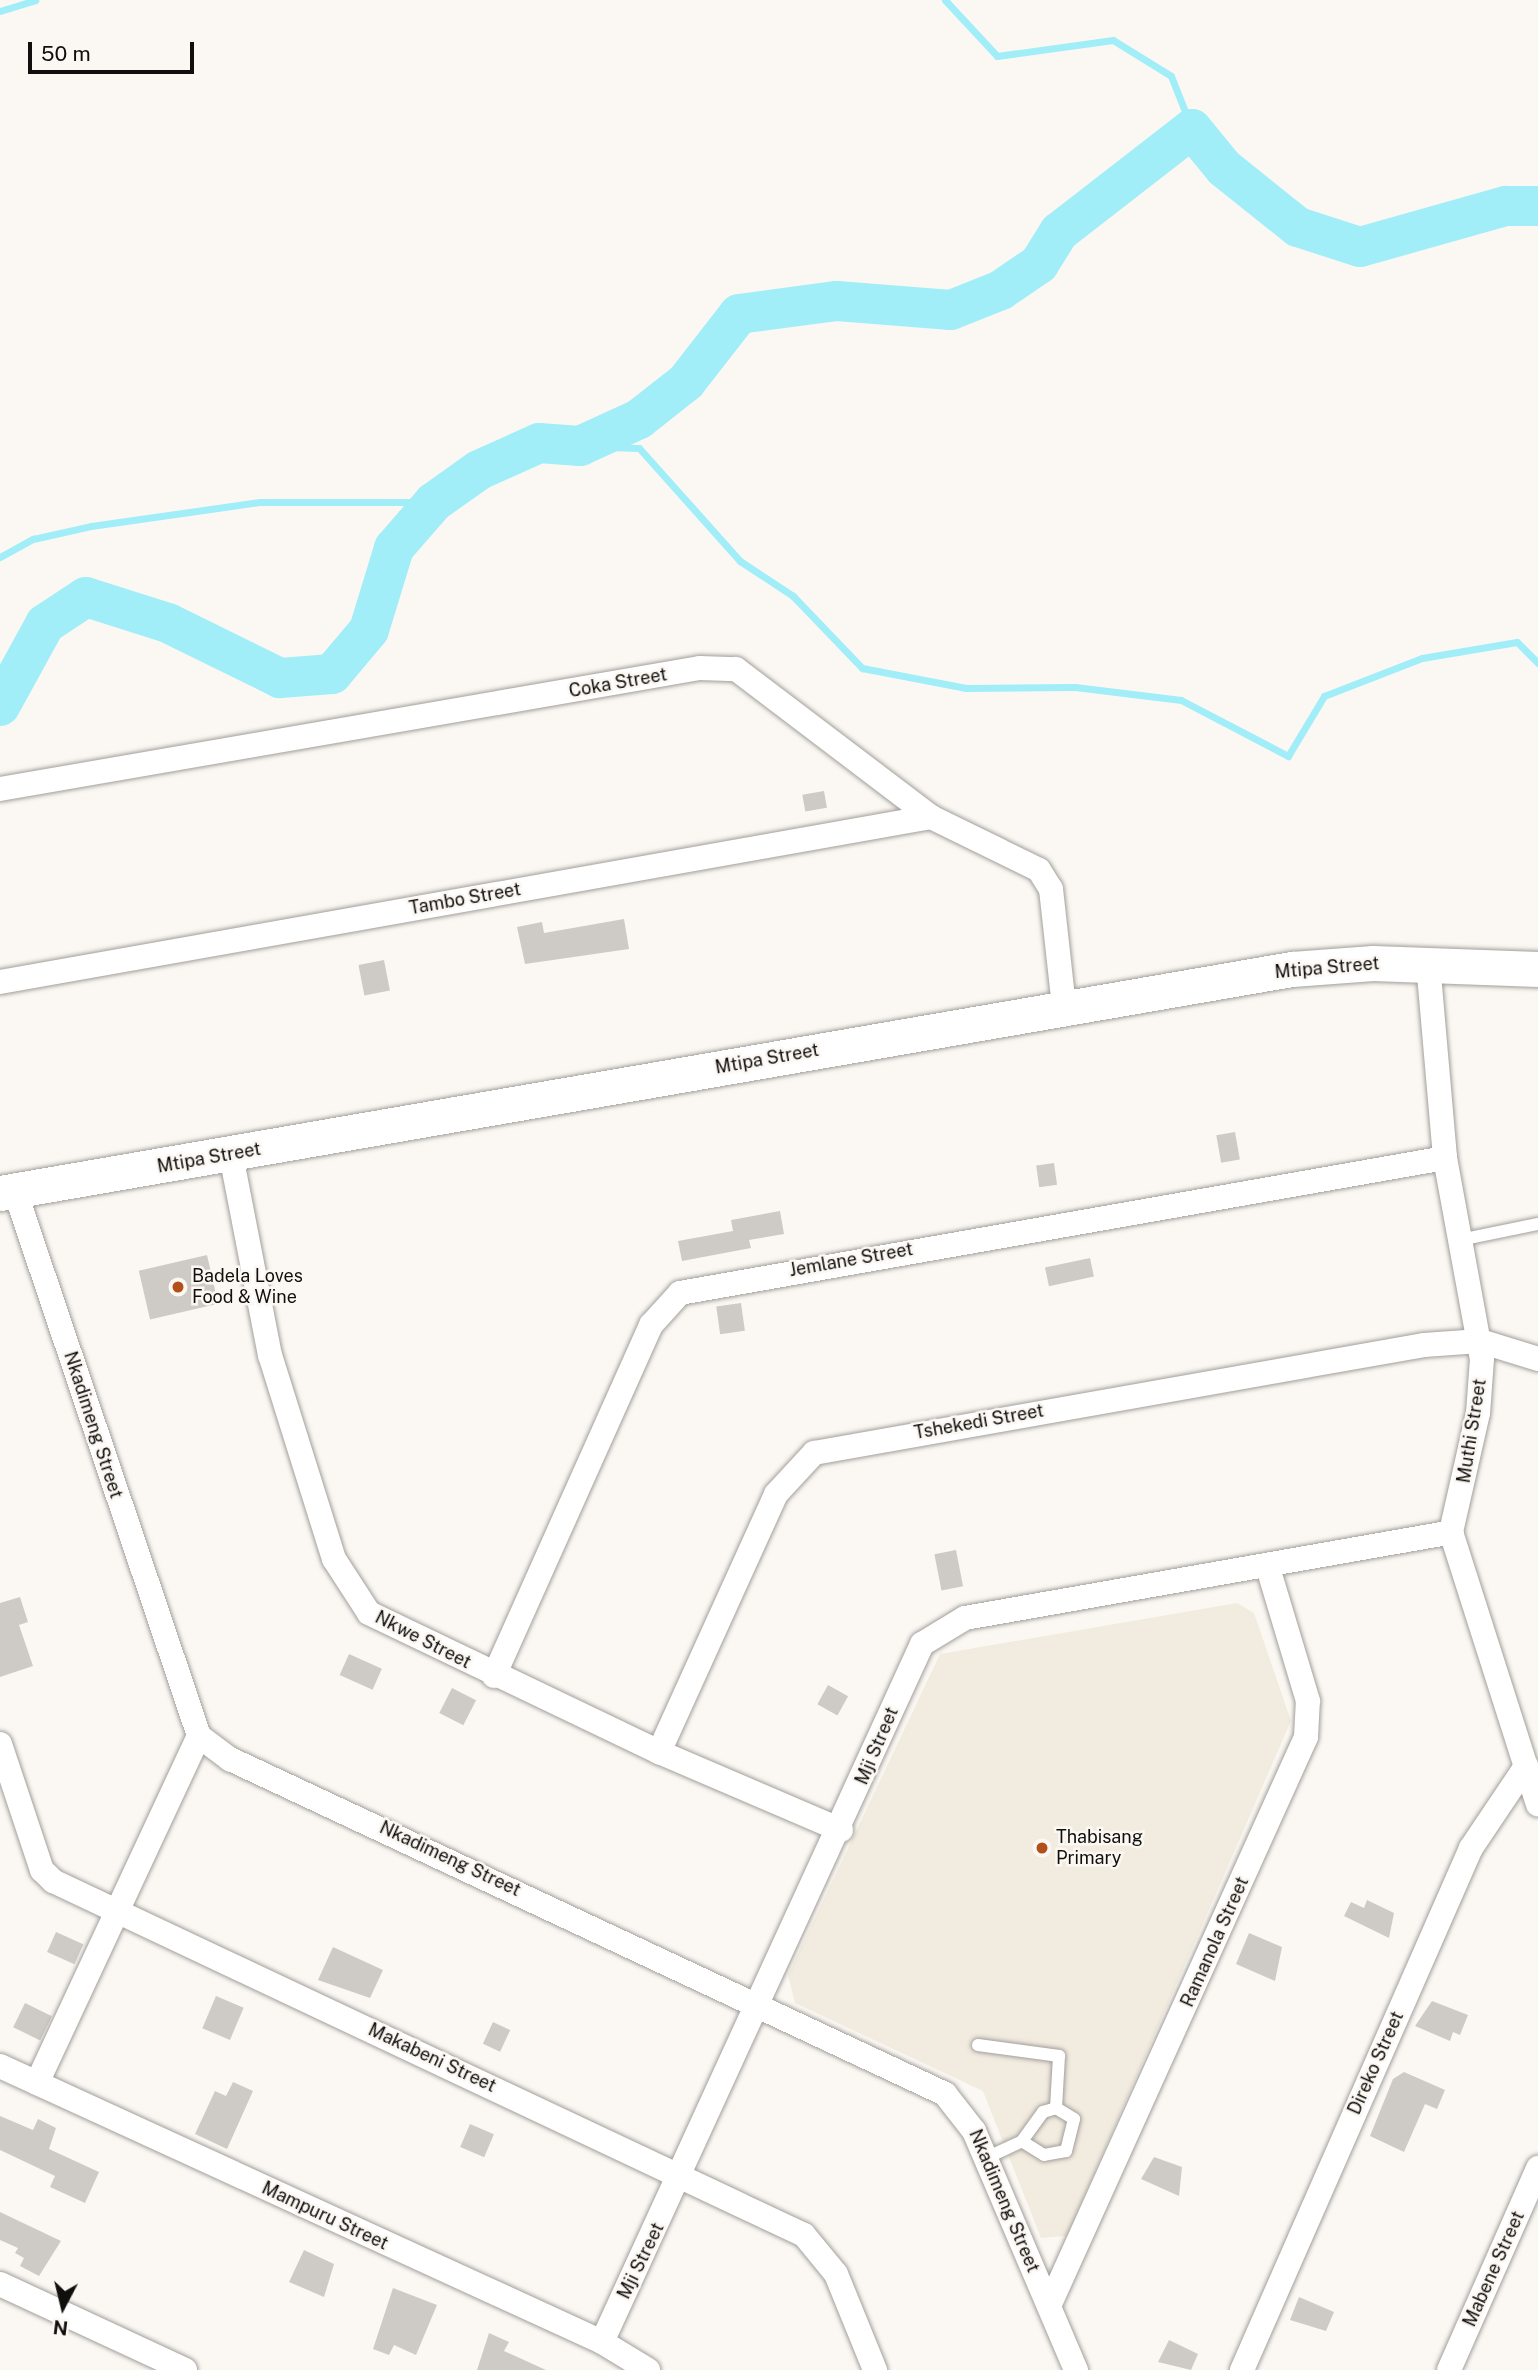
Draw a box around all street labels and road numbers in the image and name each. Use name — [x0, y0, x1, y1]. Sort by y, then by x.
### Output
street label: Coka Street — [567, 664, 669, 702]
street label: Tambo Street — [407, 879, 523, 919]
street label: Mtipa Street — [1274, 953, 1380, 983]
street label: Mtipa Street — [713, 1039, 821, 1079]
street label: Mtipa Street — [155, 1138, 263, 1178]
street label: Jemlane Street — [787, 1238, 915, 1282]
street label: Nkadimeng Street — [59, 1349, 127, 1501]
street label: Muthi Street — [1453, 1377, 1491, 1485]
street label: Tshekedi Street — [912, 1400, 1046, 1444]
street label: Nkwe Street — [371, 1607, 475, 1673]
street label: Mji Street — [851, 1704, 903, 1788]
street label: Nkadimeng Street — [376, 1817, 524, 1901]
street label: Ramanola Street — [1177, 1874, 1253, 2010]
street label: Direko Street — [1344, 2008, 1408, 2118]
street label: Makabeni Street — [365, 2019, 499, 2097]
street label: Nkadimeng Street — [964, 2126, 1044, 2276]
street label: Mampuru Street — [258, 2177, 392, 2255]
street label: Mabene Street — [1459, 2208, 1529, 2330]
street label: Mji Street — [613, 2219, 669, 2303]

